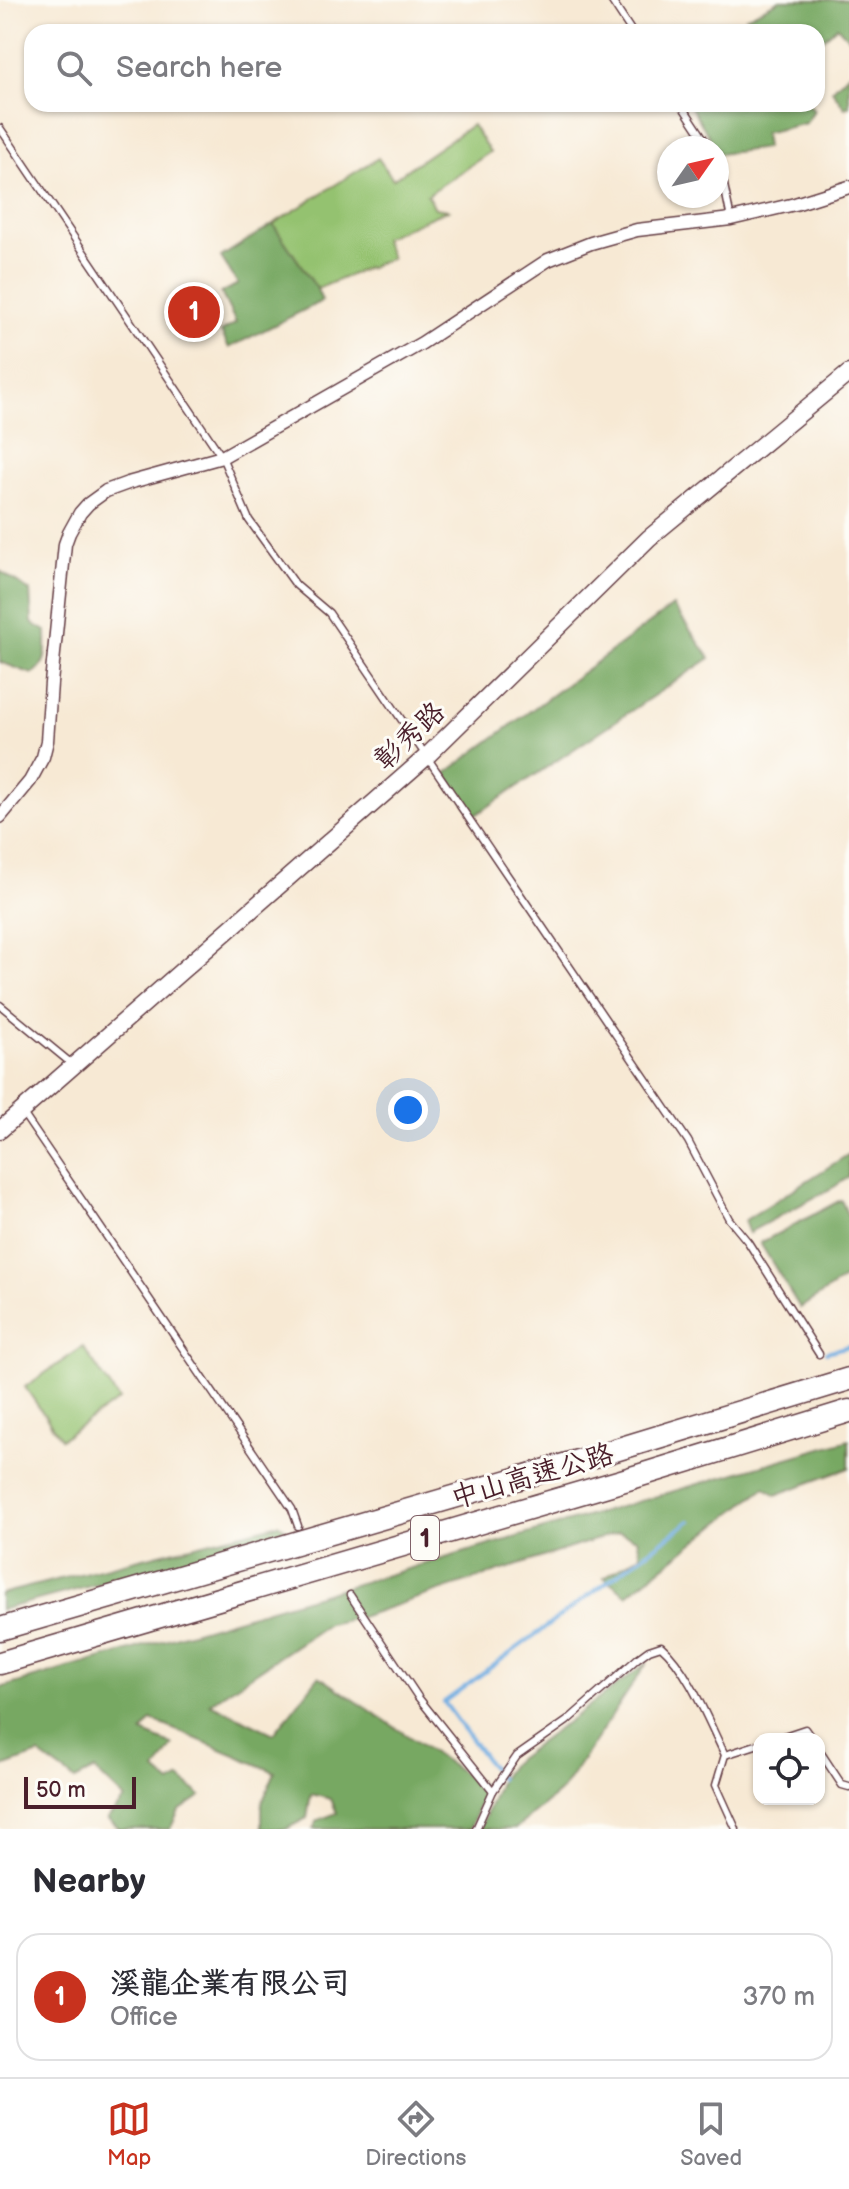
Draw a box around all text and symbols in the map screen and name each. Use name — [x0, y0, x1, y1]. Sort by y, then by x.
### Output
search box — [24, 24, 825, 112]
icon: search — [52, 46, 96, 90]
text: Search here — [116, 50, 282, 86]
north arrow — [657, 136, 729, 208]
pin: 1 — [168, 282, 220, 342]
street label: 彰秀路 — [368, 695, 452, 777]
your location — [388, 1090, 428, 1130]
street label: 中山高速公路 — [447, 1437, 618, 1515]
road number: 1 — [411, 1516, 439, 1560]
map controls — [753, 1733, 825, 1805]
button: locate — [753, 1733, 825, 1805]
scale bar — [24, 1773, 136, 1809]
text: 50 m — [36, 1777, 86, 1804]
text: Nearby — [32, 1861, 146, 1902]
text: 溪龍企業有限公司 — [110, 1966, 350, 2002]
text: 1 — [55, 1982, 65, 2013]
text: 370 m — [742, 1982, 815, 2013]
text: Office — [110, 2002, 178, 2033]
tab: Map — [107, 2097, 151, 2172]
tab: Directions — [365, 2097, 466, 2172]
tab: Saved — [680, 2097, 742, 2172]

